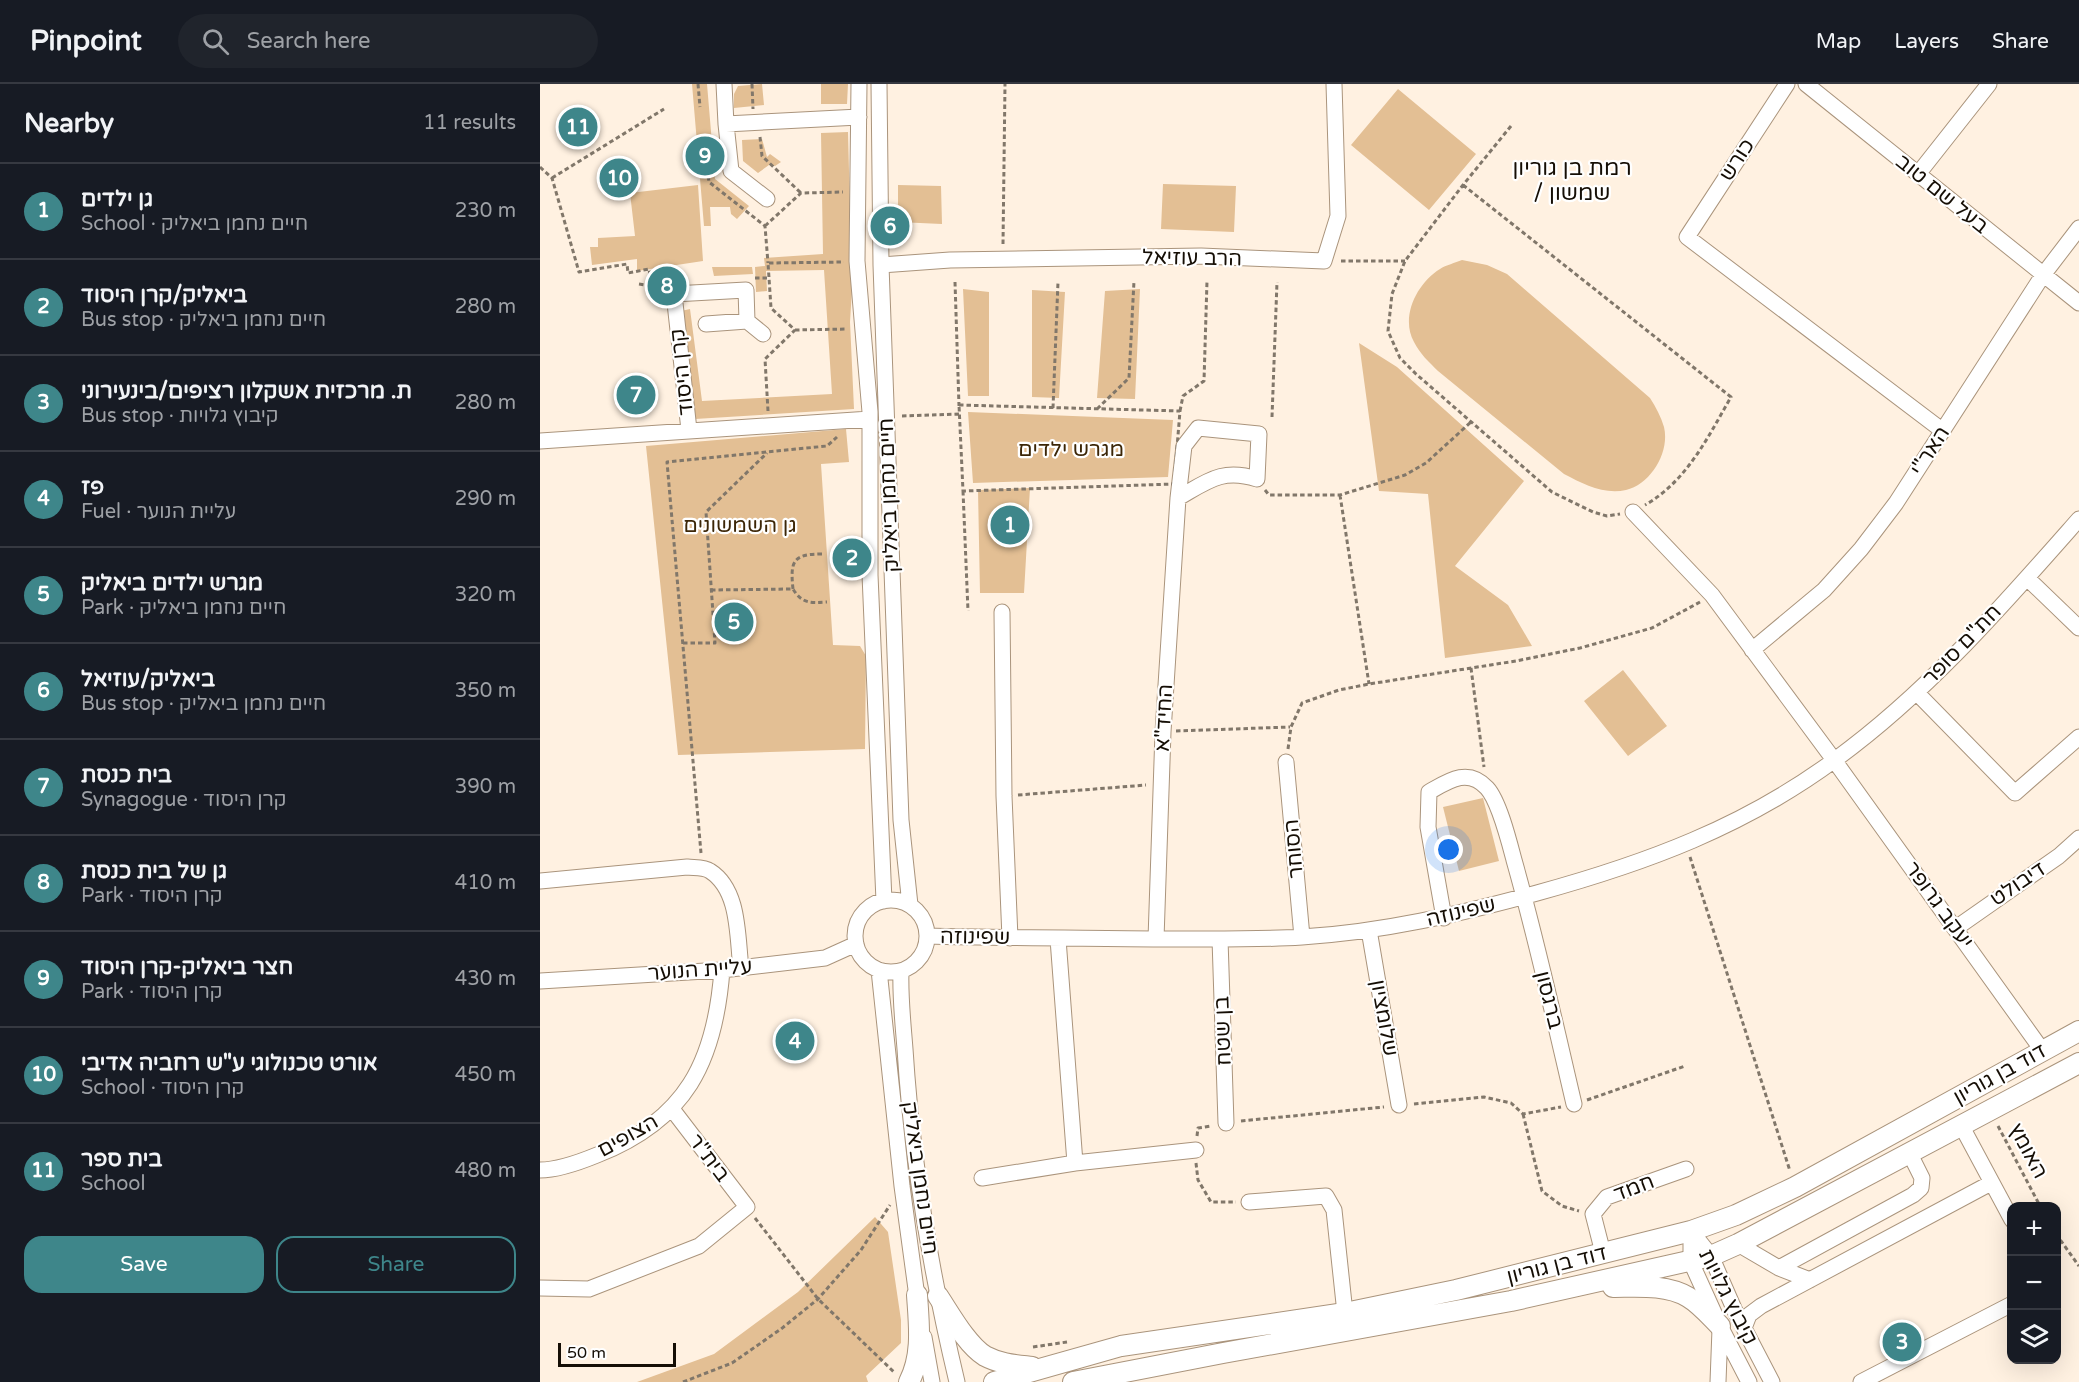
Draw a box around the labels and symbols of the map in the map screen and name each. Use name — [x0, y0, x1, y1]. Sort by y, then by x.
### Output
pin: 11 — [558, 104, 597, 150]
pin: 9 — [686, 134, 724, 178]
street label: כורש — [1714, 134, 1760, 186]
street label: בעל שם טוב — [1890, 149, 1994, 239]
district label: רמת בן גוריון / שמשון — [1512, 155, 1632, 206]
pin: 10 — [600, 156, 638, 200]
pin: 6 — [870, 204, 910, 248]
street label: הרב עוזיאל — [1142, 245, 1242, 271]
pin: 8 — [648, 264, 686, 308]
street label: קרן היסוד — [665, 327, 699, 417]
pin: 7 — [616, 372, 656, 418]
street label: חיים נחמן ביאליק — [874, 417, 904, 573]
street label: האר"י — [1905, 422, 1955, 480]
park label: מגרש ילדים — [1018, 437, 1124, 462]
pin: 1 — [990, 502, 1030, 548]
park label: גן השמשונים — [683, 513, 797, 538]
pin: 2 — [832, 536, 872, 580]
pin: 5 — [714, 600, 754, 644]
street label: חת"ם סופר — [1918, 600, 2006, 690]
street label: החיד"א — [1150, 683, 1178, 753]
street label: הסוחר — [1279, 818, 1309, 880]
your location — [1434, 835, 1463, 864]
street label: דיבולט — [1985, 856, 2051, 912]
street label: יעקב גרופר — [1899, 857, 1979, 953]
street label: שפינוזה — [1424, 892, 1498, 932]
street label: שפינוזה — [940, 924, 1010, 950]
street label: עליית הנוער — [647, 954, 753, 986]
street label: ברגסון — [1530, 968, 1568, 1032]
street label: שלומציון — [1365, 978, 1403, 1058]
street label: בן שטח — [1209, 996, 1237, 1066]
pin: 4 — [776, 1018, 814, 1064]
street label: דוד בן גוריון — [1949, 1038, 2051, 1110]
street label: חיים נחמן ביאליק — [897, 1100, 943, 1256]
street label: הצופים — [593, 1109, 663, 1163]
street label: האומץ — [2003, 1119, 2053, 1183]
street label: בית"ר — [683, 1129, 735, 1187]
street label: חמד — [1610, 1169, 1658, 1207]
street label: דוד בן גוריון — [1504, 1240, 1610, 1290]
street label: קיבוץ גלויות — [1693, 1245, 1763, 1349]
pin: 3 — [1882, 1320, 1922, 1364]
scale bar — [558, 1340, 676, 1368]

